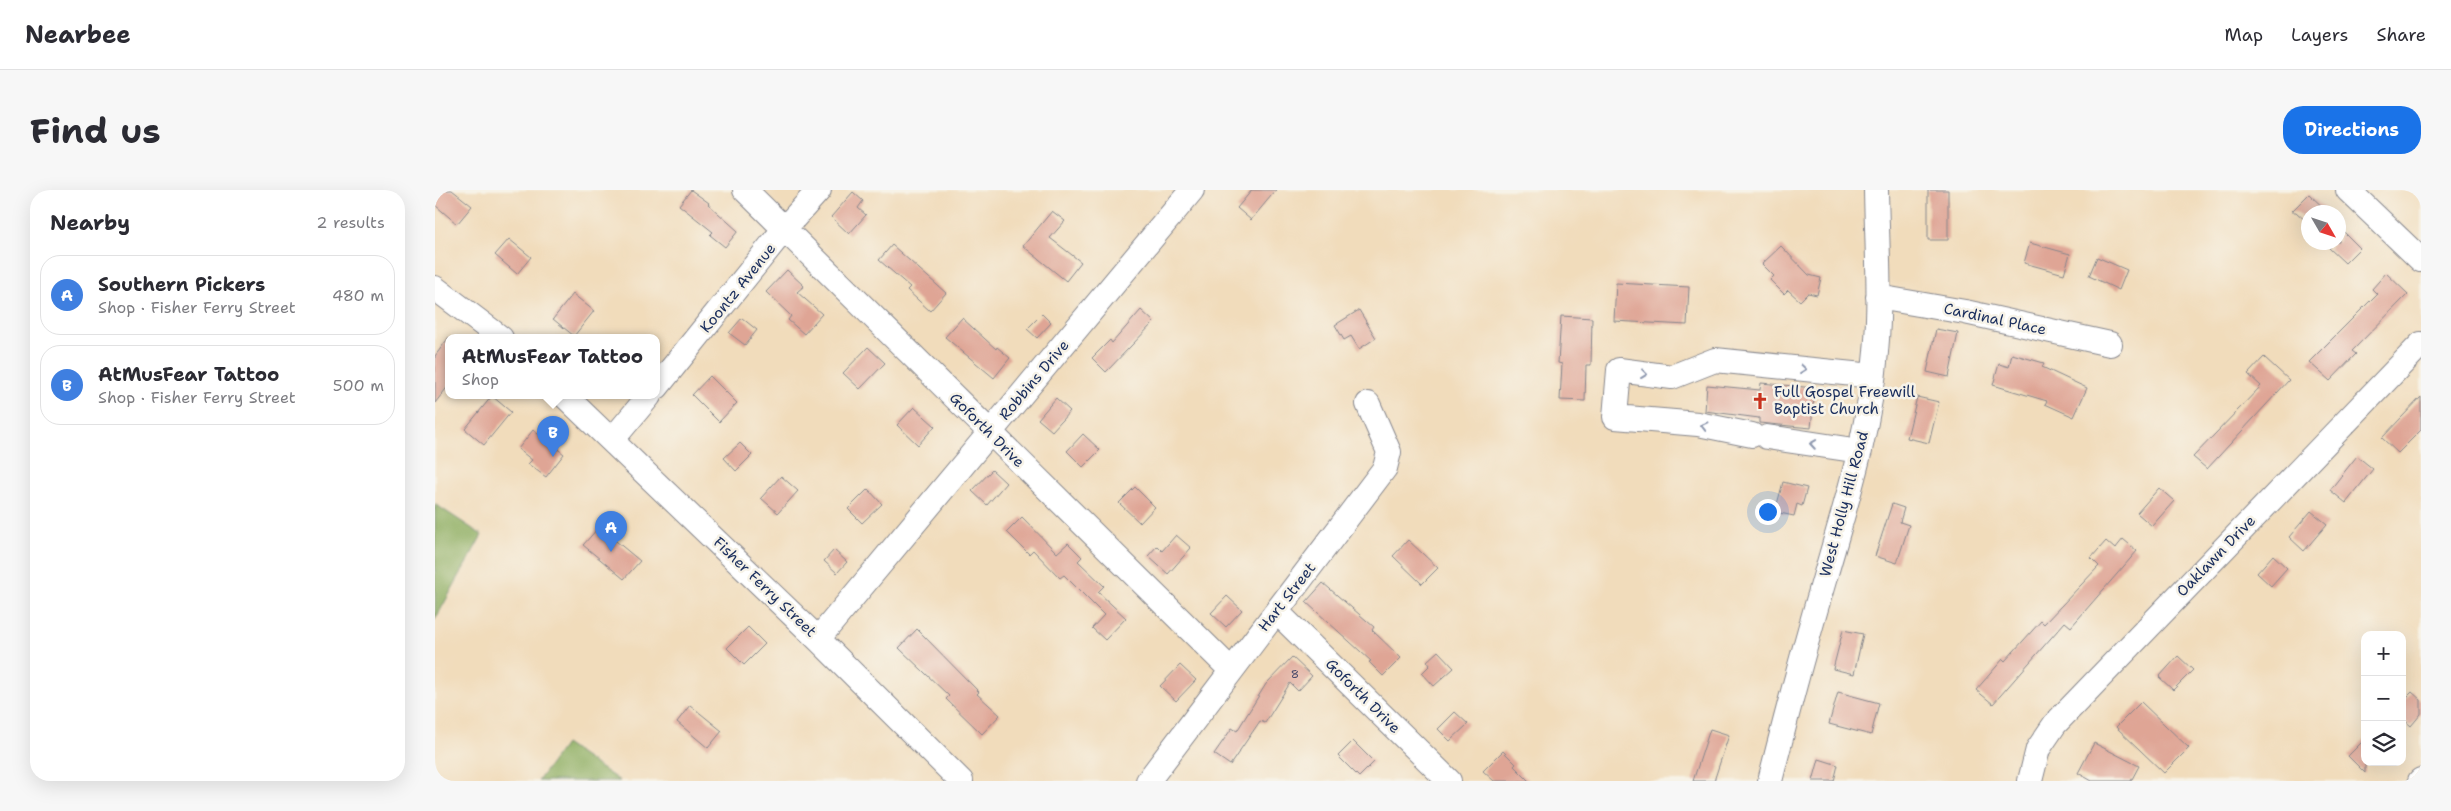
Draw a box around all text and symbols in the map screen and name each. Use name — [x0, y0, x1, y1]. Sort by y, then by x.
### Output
text: Nearbee — [25, 19, 131, 51]
text: Map — [2225, 23, 2263, 47]
text: Layers — [2291, 23, 2348, 47]
text: Share — [2376, 23, 2426, 47]
button: Directions — [2283, 106, 2421, 154]
text: Find us — [30, 107, 161, 154]
north arrow — [2301, 205, 2346, 250]
text: Nearby — [50, 209, 130, 237]
text: 2 results — [316, 212, 385, 233]
street label: Koontz Avenue — [696, 239, 780, 337]
text: Southern Pickers — [98, 272, 265, 297]
text: A — [61, 285, 73, 306]
text: 480 m — [332, 285, 384, 306]
text: Shop · Fisher Ferry Street — [98, 297, 296, 318]
street label: Cardinal Place — [1942, 298, 2048, 340]
popup — [445, 334, 660, 399]
street label: Robbins Drive — [995, 336, 1073, 424]
text: AtMusFear Tattoo — [462, 344, 643, 369]
text: AtMusFear Tattoo — [98, 362, 279, 387]
one-way arrow — [1799, 363, 1807, 374]
one-way arrow — [1640, 368, 1649, 378]
text: Shop — [462, 369, 499, 390]
text: B — [62, 375, 72, 396]
text: 500 m — [333, 375, 384, 396]
place label: Full Gospel Freewill Baptist Church — [1774, 382, 1916, 419]
text: Shop · Fisher Ferry Street — [98, 387, 296, 408]
street label: Goforth Drive — [945, 388, 1029, 472]
church icon: Full Gospel Freewill Baptist Church — [1750, 391, 1770, 411]
pin: B — [537, 416, 569, 457]
one-way arrow — [1700, 421, 1708, 432]
street label: West Holly Hill Road — [1815, 429, 1873, 579]
one-way arrow — [1809, 439, 1817, 450]
your location — [1755, 499, 1781, 525]
pin: A — [595, 511, 627, 552]
street label: Oaklawn Drive — [2172, 511, 2260, 601]
street label: Fisher Ferry Street — [709, 533, 821, 641]
street label: Hart Street — [1254, 558, 1320, 636]
map controls — [2361, 631, 2406, 766]
button: + — [2361, 631, 2406, 676]
street label: Goforth Drive — [1321, 654, 1405, 738]
house number: 8 — [1291, 666, 1299, 682]
button: − — [2361, 676, 2406, 721]
button: layers — [2361, 721, 2406, 766]

